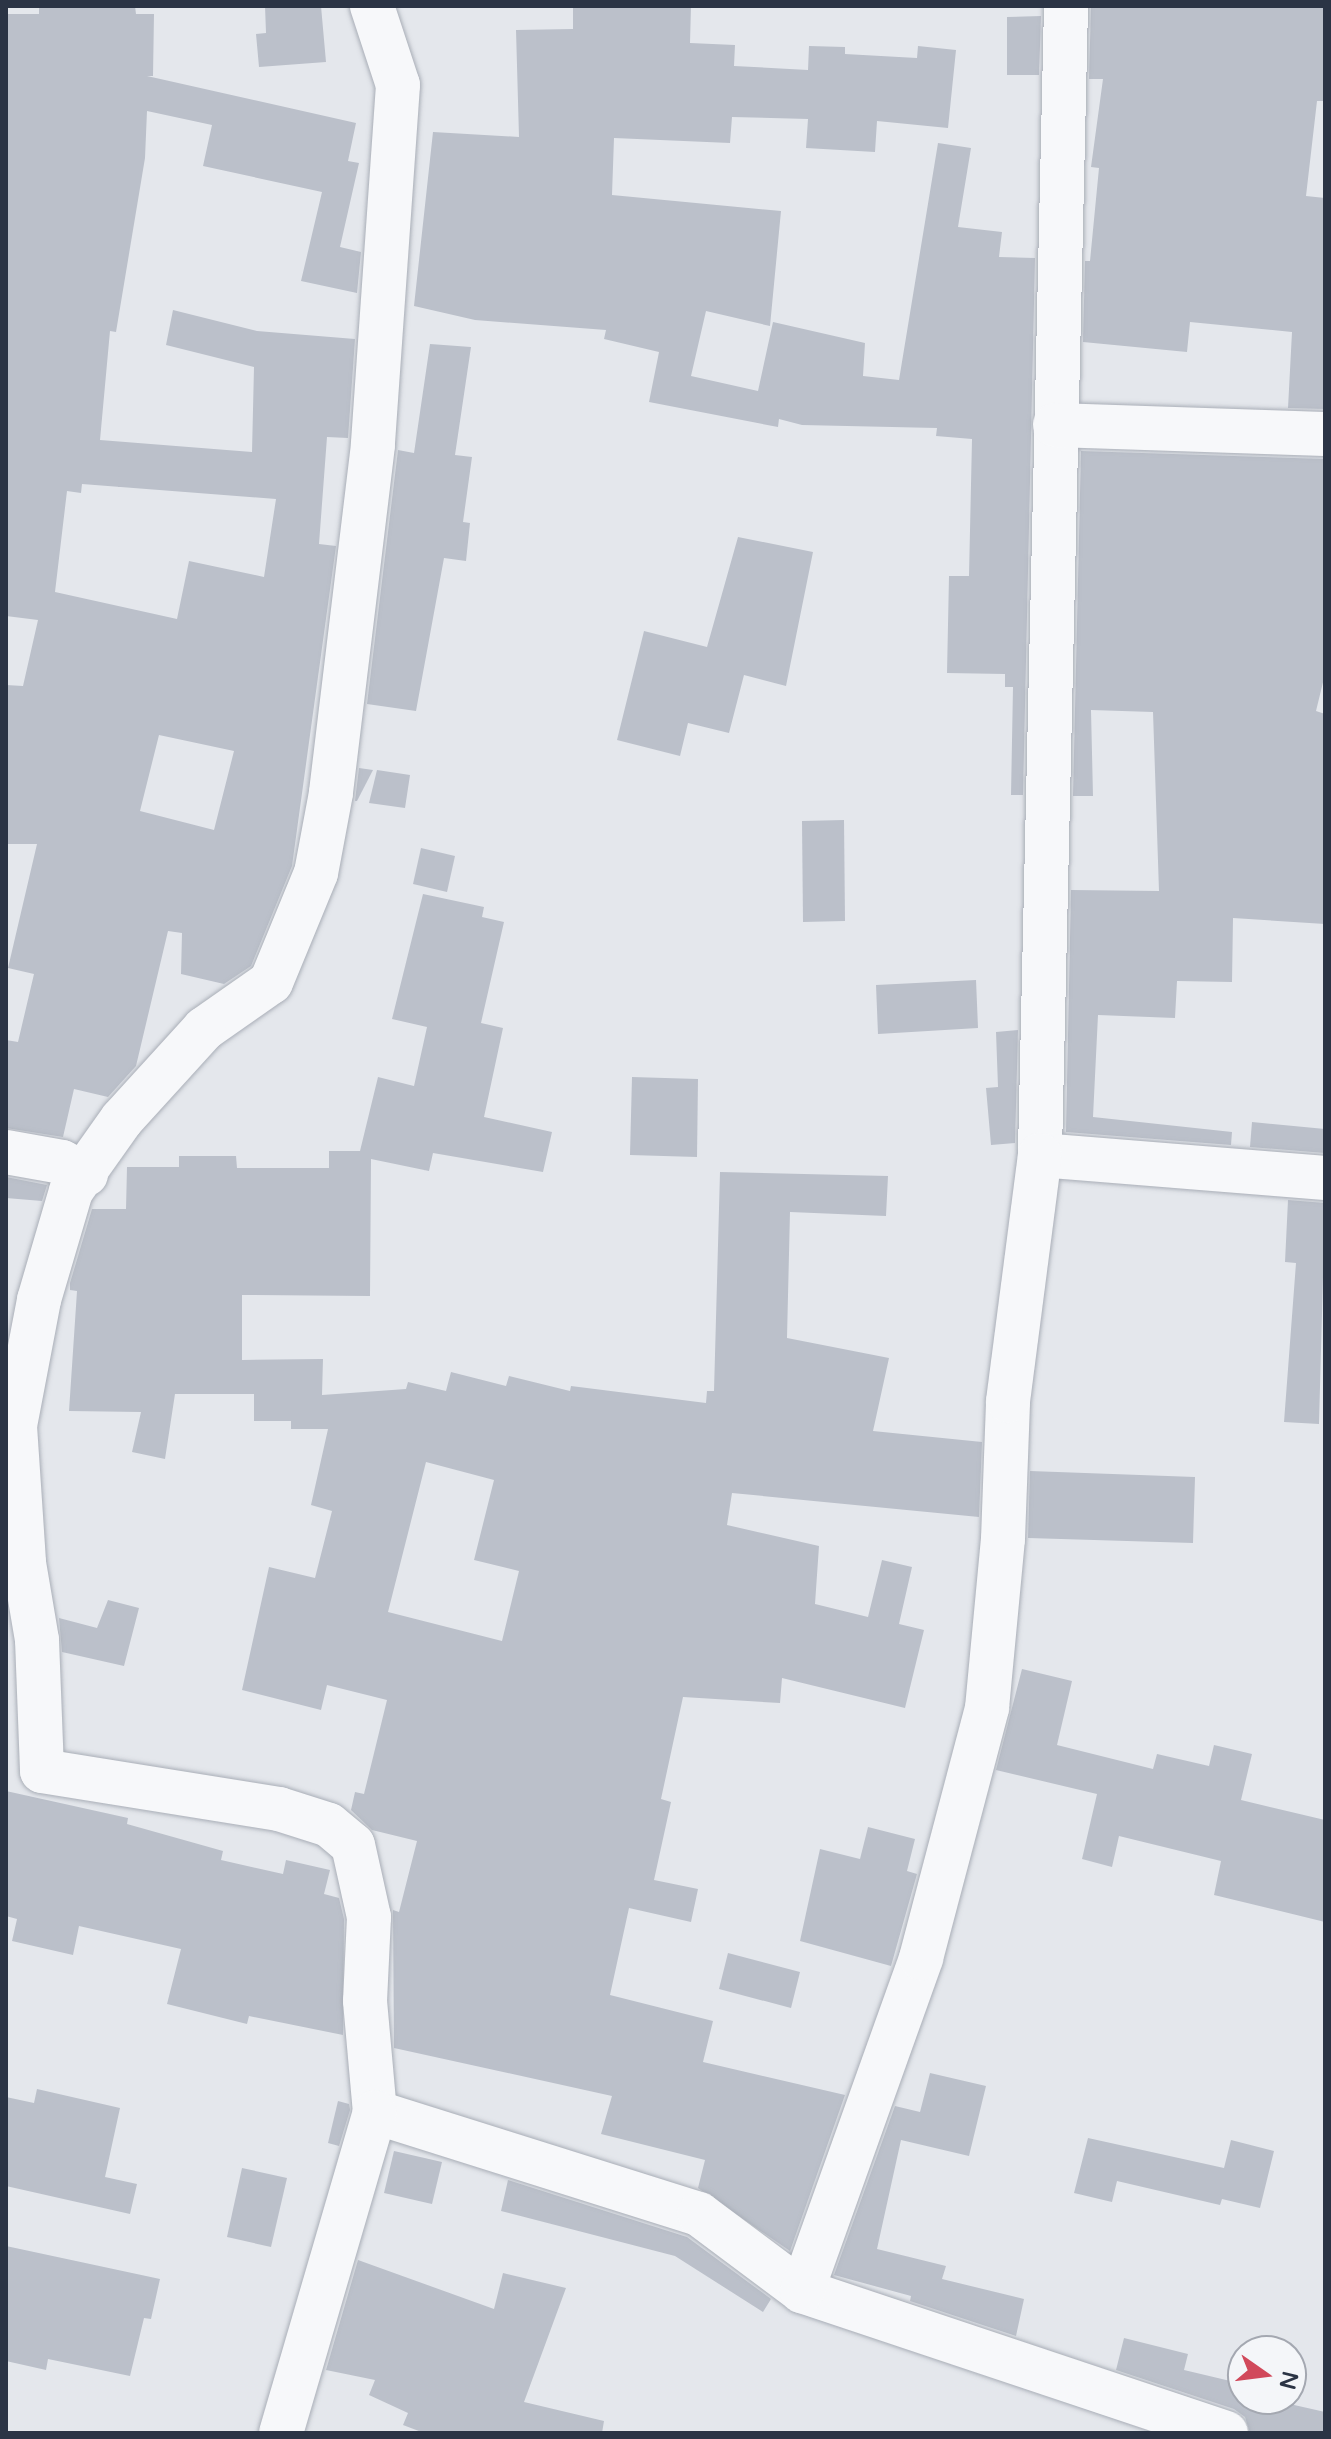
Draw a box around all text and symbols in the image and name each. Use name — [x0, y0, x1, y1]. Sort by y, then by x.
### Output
north arrow — [1227, 2335, 1307, 2415]
text: N — [1274, 2369, 1303, 2392]

